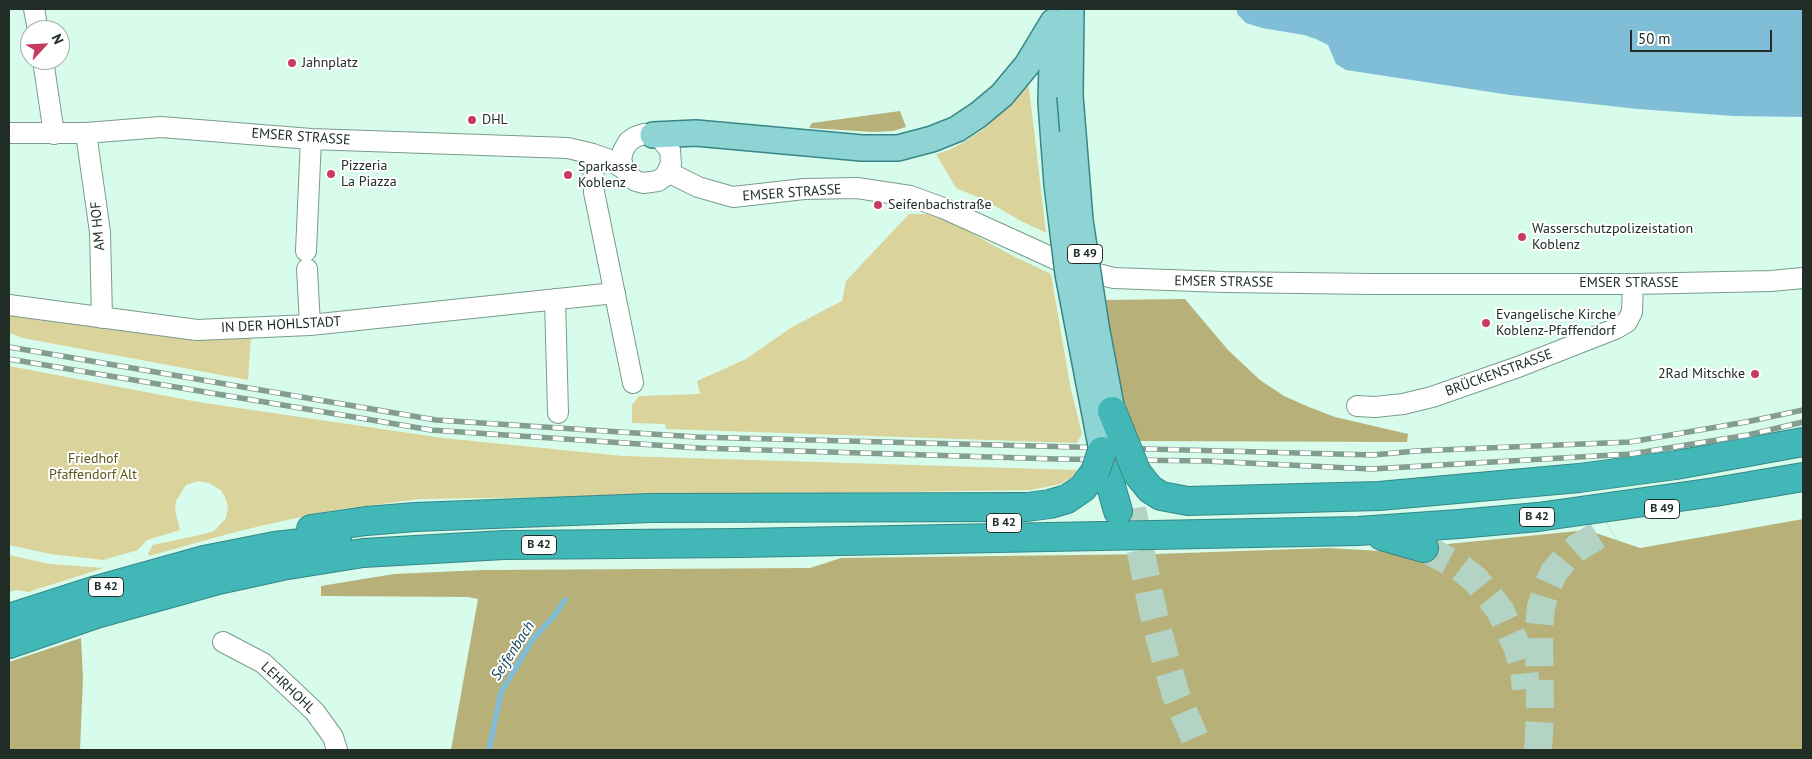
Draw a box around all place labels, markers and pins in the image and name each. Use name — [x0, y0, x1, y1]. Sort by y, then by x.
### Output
place label: Jahnplatz — [302, 55, 358, 71]
marker: Jahnplatz — [286, 57, 298, 69]
place label: DHL — [482, 112, 508, 128]
marker: DHL — [466, 114, 478, 126]
place label: Pizzeria La Piazza — [341, 158, 397, 190]
place label: Sparkasse Koblenz — [578, 159, 637, 192]
marker: Pizzeria La Piazza — [325, 168, 337, 180]
marker: Sparkasse Koblenz — [562, 169, 574, 181]
place label: Seifenbachstraße — [888, 197, 992, 213]
marker: Seifenbachstraße — [872, 199, 884, 211]
place label: Wasserschutzpolizeistation Koblenz — [1532, 221, 1693, 253]
marker: Wasserschutzpolizeistation Koblenz — [1516, 231, 1528, 243]
place label: Evangelische Kirche Koblenz-Pfaffendorf — [1496, 307, 1616, 340]
marker: Evangelische Kirche Koblenz-Pfaffendorf — [1480, 317, 1492, 329]
place label: 2Rad Mitschke — [1658, 366, 1745, 382]
marker: 2Rad Mitschke — [1749, 368, 1761, 380]

